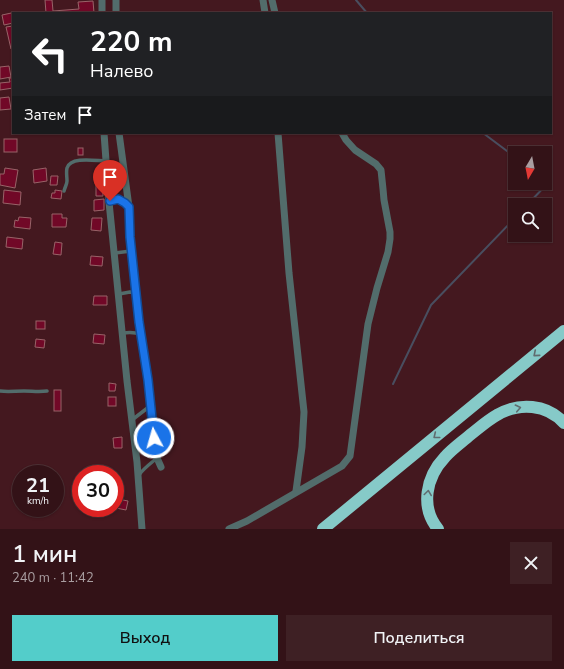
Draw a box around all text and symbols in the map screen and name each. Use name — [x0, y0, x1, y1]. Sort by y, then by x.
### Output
text: 220 m — [90, 23, 173, 61]
icon: left — [24, 28, 76, 80]
text: Налево — [90, 59, 154, 83]
icon: arrive — [74, 104, 96, 126]
text: Затем — [24, 105, 66, 125]
north arrow — [508, 146, 552, 190]
map controls — [508, 146, 552, 242]
pin — [93, 160, 127, 201]
icon: arrive — [99, 166, 121, 188]
button: search — [508, 198, 552, 242]
one-way arrow — [533, 350, 541, 357]
one-way arrow — [515, 404, 521, 412]
position arrow — [133, 417, 175, 459]
one-way arrow — [433, 432, 441, 439]
speed limit sign: 30 — [72, 465, 124, 517]
text: 21 — [26, 472, 50, 499]
one-way arrow — [423, 490, 432, 496]
text: km/h — [27, 494, 49, 508]
text: 1 мин — [12, 538, 77, 570]
button: close — [510, 542, 552, 584]
text: 240 m · 11:42 — [12, 569, 94, 587]
button: Выход — [12, 615, 278, 661]
button: Поделиться — [286, 615, 552, 661]

